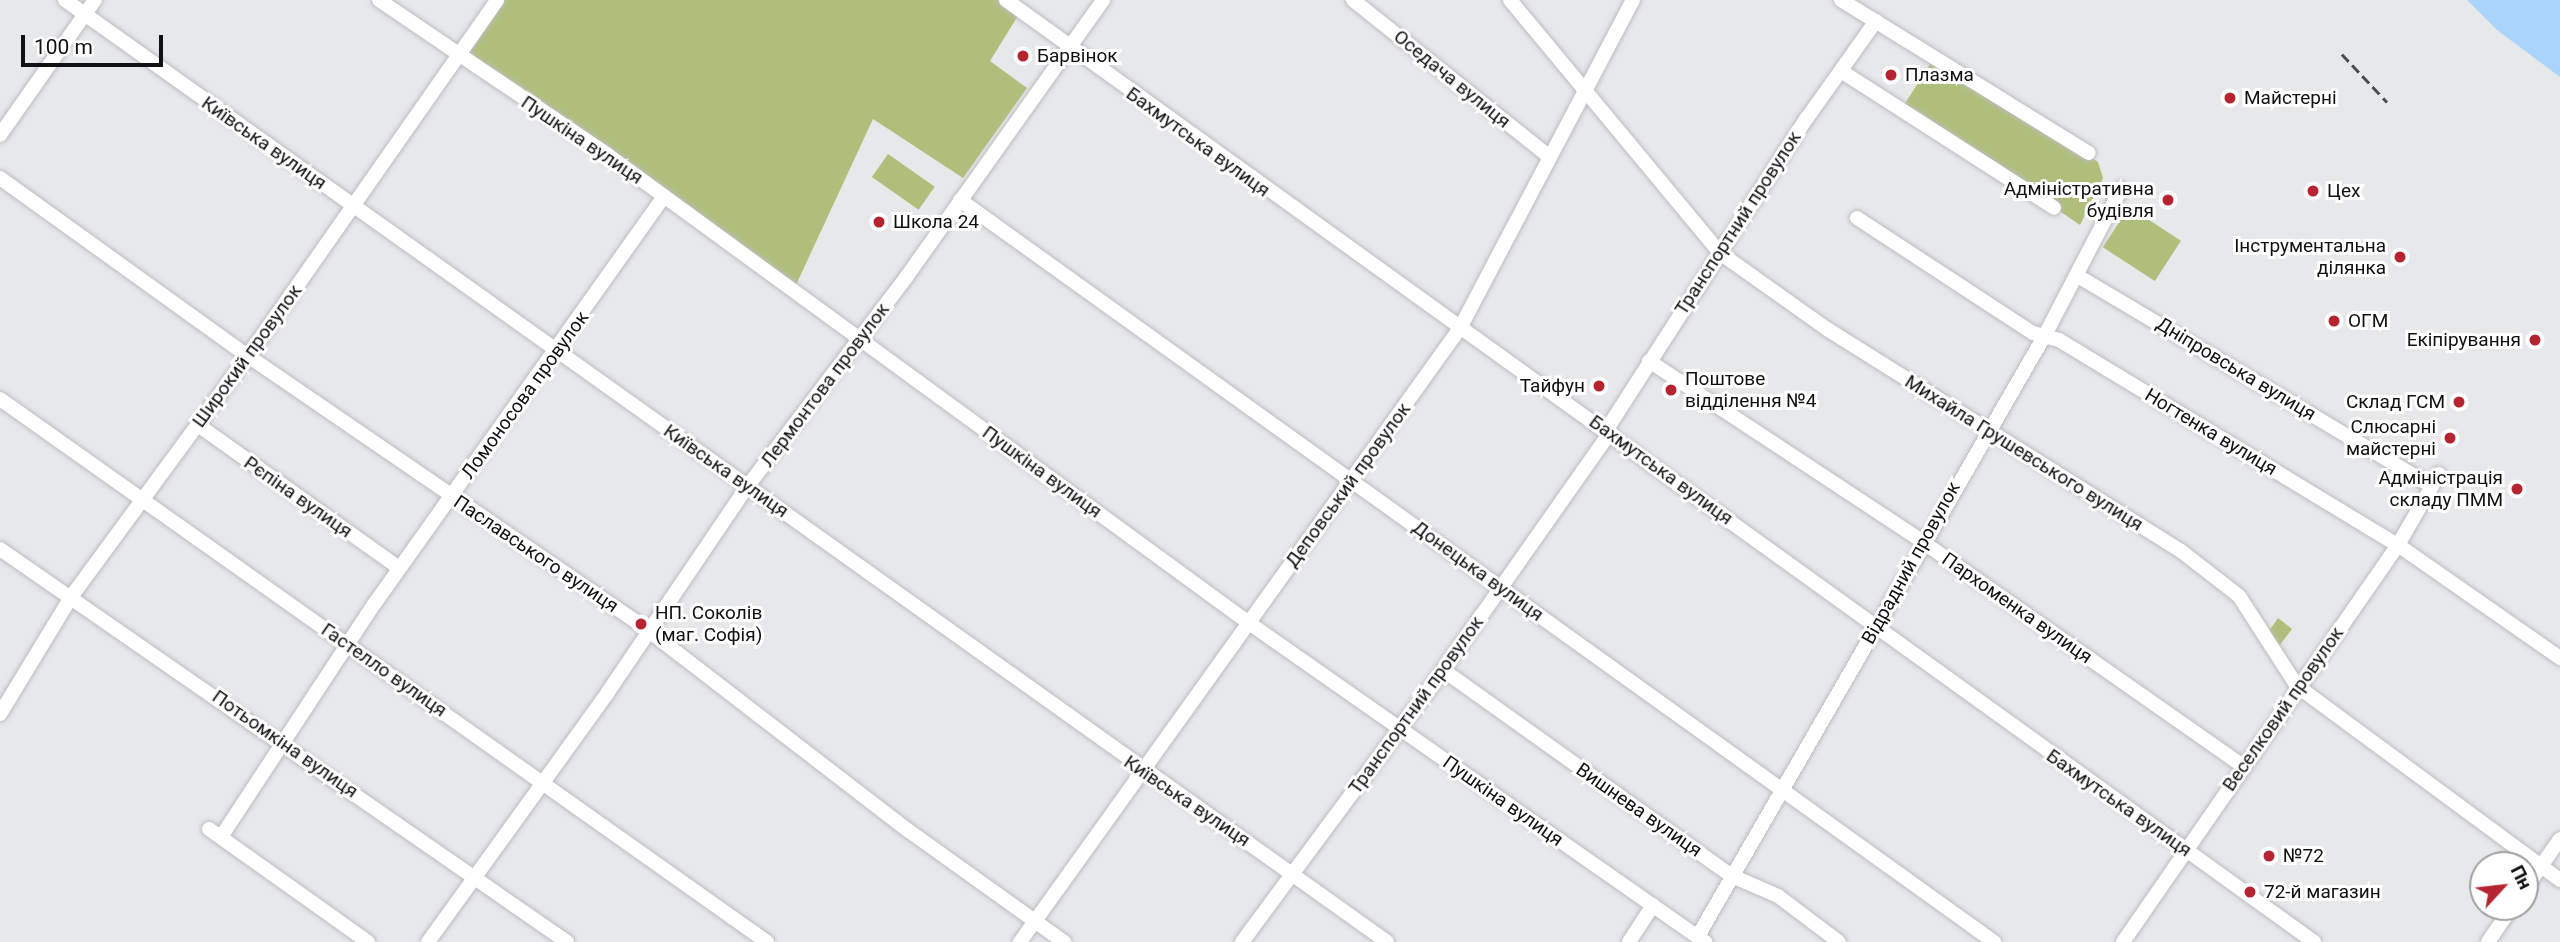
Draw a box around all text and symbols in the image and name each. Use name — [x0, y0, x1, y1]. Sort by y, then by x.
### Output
scale bar — [24, 21, 166, 65]
street label: Оседача вулиця — [1389, 25, 1515, 133]
text: 100 m — [34, 35, 93, 59]
place label: Барвінок — [1037, 45, 1118, 67]
marker: Барвінок — [1015, 48, 1031, 64]
place label: Плазма — [1905, 64, 1974, 86]
marker: Плазма — [1883, 67, 1899, 83]
street label: Бахмутська вулиця — [1122, 82, 1274, 202]
place label: Майстерні — [2244, 87, 2337, 109]
marker: Майстерні — [2222, 90, 2238, 106]
street label: Київська вулиця — [197, 91, 331, 195]
street label: Пушкіна вулиця — [517, 91, 647, 189]
street label: Транспортний провулок — [1670, 127, 1806, 319]
place label: Адміністративна будівля — [2004, 178, 2154, 222]
place label: Цех — [2327, 180, 2360, 202]
marker: Цех — [2305, 183, 2321, 199]
marker: Адміністративна будівля — [2160, 192, 2176, 208]
place label: Школа 24 — [893, 211, 979, 233]
marker: Школа 24 — [871, 214, 887, 230]
place label: Інструментальна ділянка — [2234, 235, 2386, 279]
marker: Інструментальна ділянка — [2392, 249, 2408, 265]
street label: Широкий провулок — [187, 280, 307, 432]
street label: Лермонтова провулок — [756, 298, 894, 472]
street label: Ломоносова провулок — [457, 307, 593, 483]
place label: ОГМ — [2348, 310, 2388, 332]
street label: Дніпровська вулиця — [2152, 312, 2320, 426]
marker: ОГМ — [2326, 313, 2342, 329]
place label: Екіпірування — [2407, 329, 2521, 351]
marker: Екіпірування — [2527, 332, 2543, 348]
place label: Поштове відділення №4 — [1685, 368, 1817, 412]
street label: Михайла Грушевського вулиця — [1901, 370, 2147, 536]
place label: Тайфун — [1520, 375, 1585, 397]
marker: Тайфун — [1591, 378, 1607, 394]
marker: Поштове відділення №4 — [1663, 382, 1679, 398]
street label: Ногтенка вулиця — [2141, 384, 2281, 480]
place label: Склад ГСМ — [2346, 391, 2445, 413]
marker: Склад ГСМ — [2451, 394, 2467, 410]
street label: Деповський провулок — [1281, 398, 1415, 572]
street label: Бахмутська вулиця — [1585, 410, 1737, 530]
place label: Слюсарні майстерні — [2346, 416, 2436, 460]
street label: Київська вулиця — [659, 419, 793, 523]
street label: Пушкіна вулиця — [978, 421, 1106, 523]
marker: Слюсарні майстерні — [2442, 430, 2458, 446]
street label: Рєпіна вулиця — [240, 451, 356, 543]
place label: Адміністрація складу ПММ — [2378, 467, 2503, 511]
street label: Відрадний провулок — [1857, 478, 1965, 648]
marker: Адміністрація складу ПММ — [2509, 481, 2525, 497]
street label: Паславського вулиця — [449, 490, 623, 618]
street label: Донецька вулиця — [1408, 516, 1548, 626]
street label: Пархоменка вулиця — [1938, 548, 2096, 668]
place label: НП. Соколів (маг. Софія) — [655, 602, 762, 646]
street label: Транспортний провулок — [1344, 611, 1488, 799]
marker: НП. Соколів (маг. Софія) — [633, 616, 649, 632]
street label: Гастелло вулиця — [317, 618, 451, 722]
street label: Веселковий провулок — [2218, 622, 2348, 796]
street label: Потьомкіна вулиця — [208, 685, 362, 803]
street label: Бахмутська вулиця — [2042, 744, 2196, 862]
street label: Київська вулиця — [1120, 750, 1254, 852]
street label: Пушкіна вулиця — [1438, 751, 1568, 851]
street label: Вишнева вулиця — [1572, 758, 1706, 862]
place label: №72 — [2283, 845, 2324, 867]
marker: №72 — [2261, 848, 2277, 864]
north arrow — [2469, 851, 2539, 921]
text: Пн — [2506, 861, 2537, 893]
place label: 72-й магазин — [2264, 881, 2381, 903]
marker: 72-й магазин — [2242, 884, 2258, 900]

